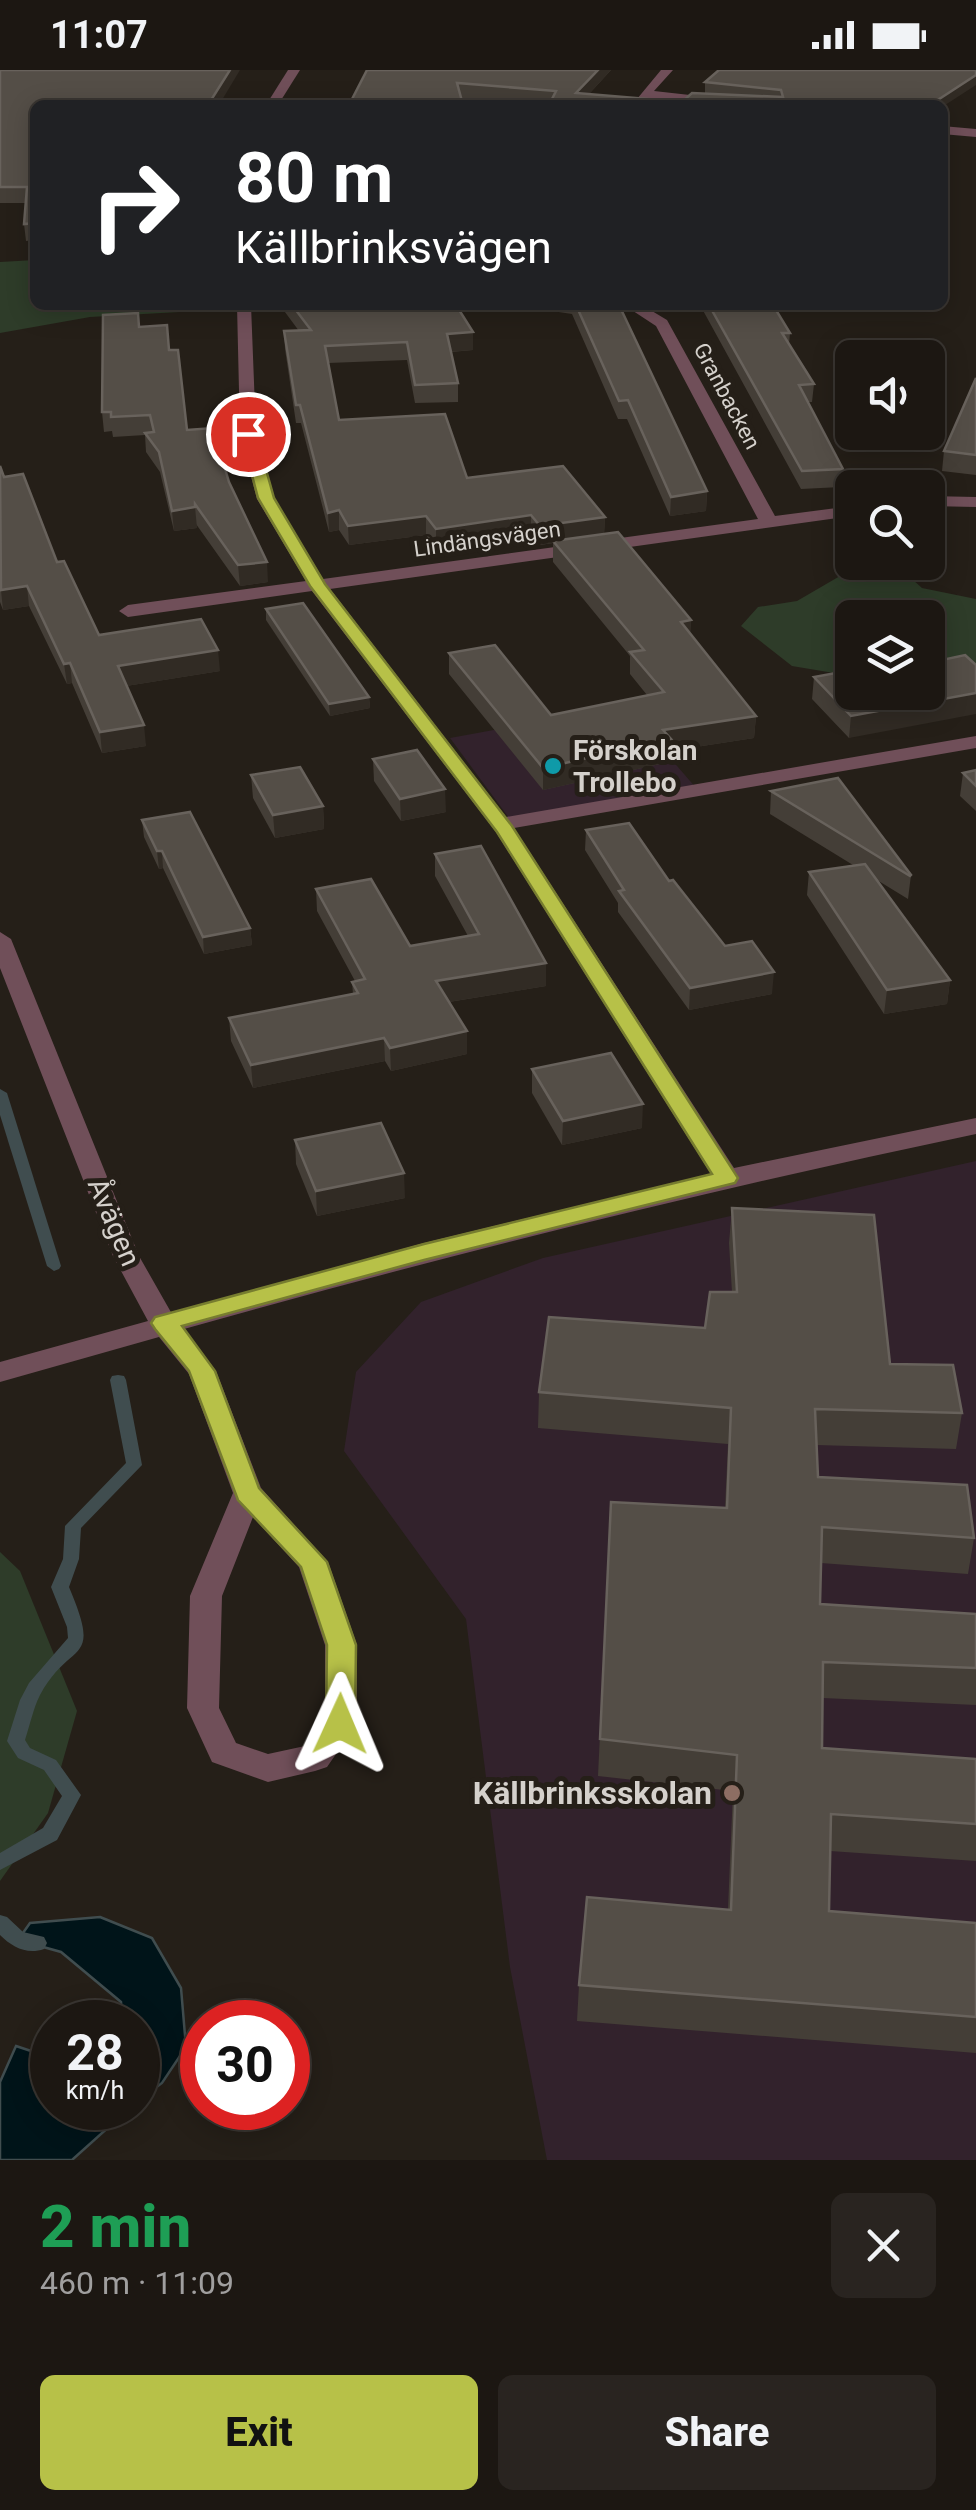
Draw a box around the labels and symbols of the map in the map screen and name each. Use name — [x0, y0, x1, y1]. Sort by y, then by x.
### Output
street label: Granbacken — [689, 339, 765, 453]
pin — [206, 392, 291, 477]
street label: Lindängsvägen — [412, 516, 562, 562]
place label: Förskolan Trollebo — [573, 734, 697, 799]
marker: Förskolan Trollebo — [542, 755, 564, 777]
street label: Åvägen — [81, 1173, 148, 1271]
position arrow — [288, 1672, 392, 1776]
place label: Källbrinksskolan — [473, 1774, 712, 1812]
marker: Källbrinksskolan — [721, 1782, 743, 1804]
speed limit sign: 30 — [180, 2000, 310, 2130]

